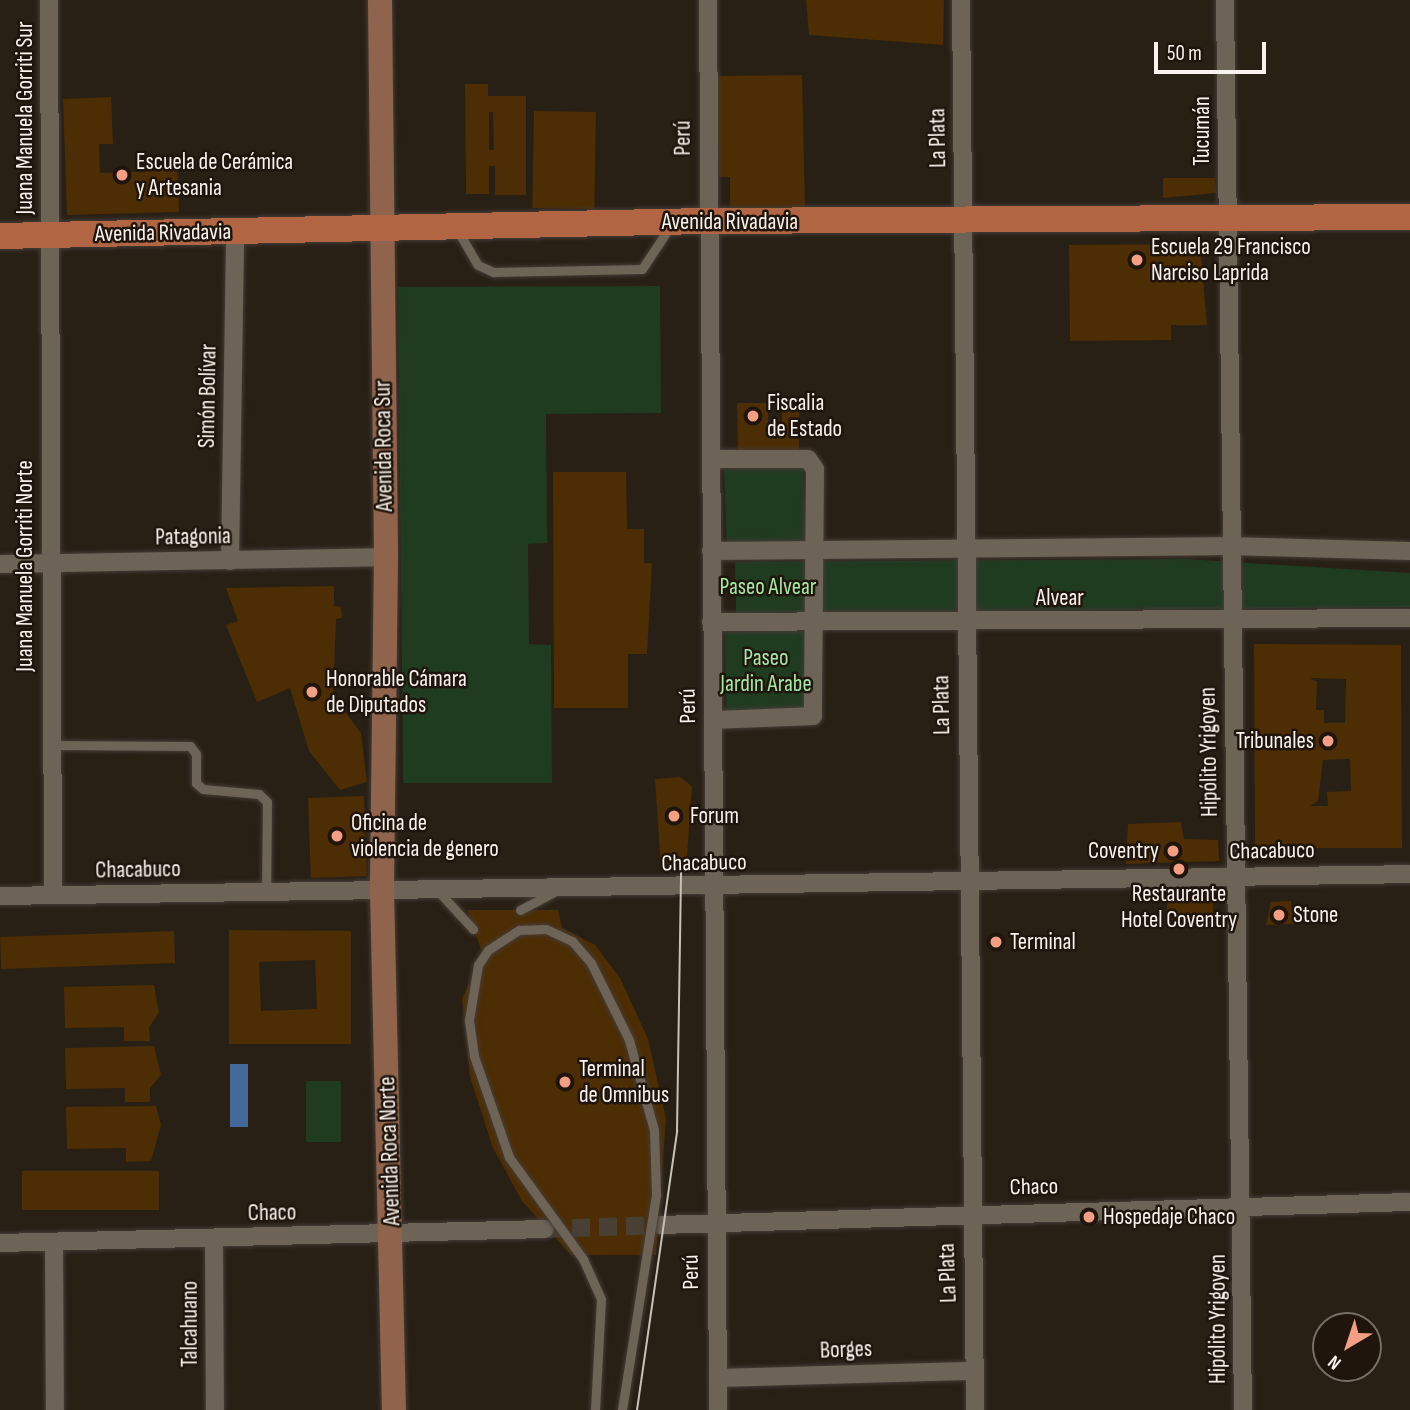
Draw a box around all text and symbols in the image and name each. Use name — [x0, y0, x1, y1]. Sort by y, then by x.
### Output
street label: Juana Manuela Gorriti Sur — [11, 21, 39, 215]
scale bar — [1158, 28, 1270, 72]
text: 50 m — [1167, 41, 1202, 66]
street label: Tucumán — [1188, 96, 1216, 166]
street label: La Plata — [924, 108, 952, 168]
street label: Perú — [669, 120, 697, 156]
place label: Escuela de Cerámica y Artesania — [136, 148, 293, 202]
marker: Escuela de Cerámica y Artesania — [114, 167, 130, 183]
street label: Avenida Rivadavia — [662, 208, 798, 236]
street label: Avenida Rivadavia — [95, 218, 231, 248]
place label: Escuela 29 Francisco Narciso Laprida — [1151, 233, 1311, 287]
marker: Escuela 29 Francisco Narciso Laprida — [1129, 252, 1145, 268]
street label: Simón Bolívar — [193, 344, 223, 448]
street label: Avenida Roca Sur — [369, 380, 399, 512]
place label: Fiscalia de Estado — [767, 389, 842, 443]
marker: Fiscalia de Estado — [745, 408, 761, 424]
street label: Juana Manuela Gorriti Norte — [11, 460, 39, 672]
street label: Patagonia — [155, 523, 231, 551]
park label: Paseo Alvear — [720, 573, 816, 601]
street label: Alvear — [1036, 584, 1084, 612]
park label: Paseo Jardin Arabe — [720, 644, 812, 698]
place label: Honorable Cámara de Diputados — [326, 665, 467, 719]
street label: La Plata — [928, 675, 956, 735]
marker: Honorable Cámara de Diputados — [304, 684, 320, 700]
street label: Hipólito Yrigoyen — [1194, 687, 1224, 817]
street label: Perú — [674, 688, 702, 724]
place label: Tribunales — [1236, 727, 1314, 755]
marker: Tribunales — [1320, 733, 1336, 749]
place label: Forum — [690, 802, 739, 830]
marker: Forum — [664, 806, 684, 826]
place label: Oficina de violencia de genero — [351, 809, 499, 863]
marker: Oficina de violencia de genero — [329, 828, 345, 844]
street label: Chacabuco — [1229, 836, 1315, 866]
place label: Coventry — [1088, 837, 1159, 865]
marker: Coventry — [1165, 843, 1181, 859]
street label: Chacabuco — [661, 848, 747, 878]
street label: Chacabuco — [95, 855, 181, 885]
marker: Restaurante Hotel Coventry — [1171, 861, 1187, 877]
place label: Restaurante Hotel Coventry — [1121, 880, 1237, 934]
place label: Stone — [1293, 901, 1338, 929]
marker: Stone — [1271, 907, 1287, 923]
place label: Terminal — [1010, 928, 1076, 956]
marker: Terminal — [988, 934, 1004, 950]
place label: Terminal de Omnibus — [579, 1055, 669, 1109]
marker: Terminal de Omnibus — [557, 1074, 573, 1090]
street label: Avenida Roca Norte — [374, 1076, 406, 1226]
street label: Chaco — [1010, 1173, 1058, 1201]
street label: Chaco — [248, 1199, 296, 1227]
place label: Hospedaje Chaco — [1103, 1203, 1235, 1231]
marker: Hospedaje Chaco — [1081, 1209, 1097, 1225]
street label: La Plata — [933, 1243, 963, 1303]
street label: Perú — [677, 1254, 705, 1290]
street label: Hipólito Yrigoyen — [1204, 1254, 1232, 1384]
street label: Talcahuano — [176, 1281, 204, 1367]
north arrow — [1312, 1312, 1382, 1382]
street label: Borges — [819, 1335, 873, 1365]
text: N — [1324, 1350, 1346, 1374]

